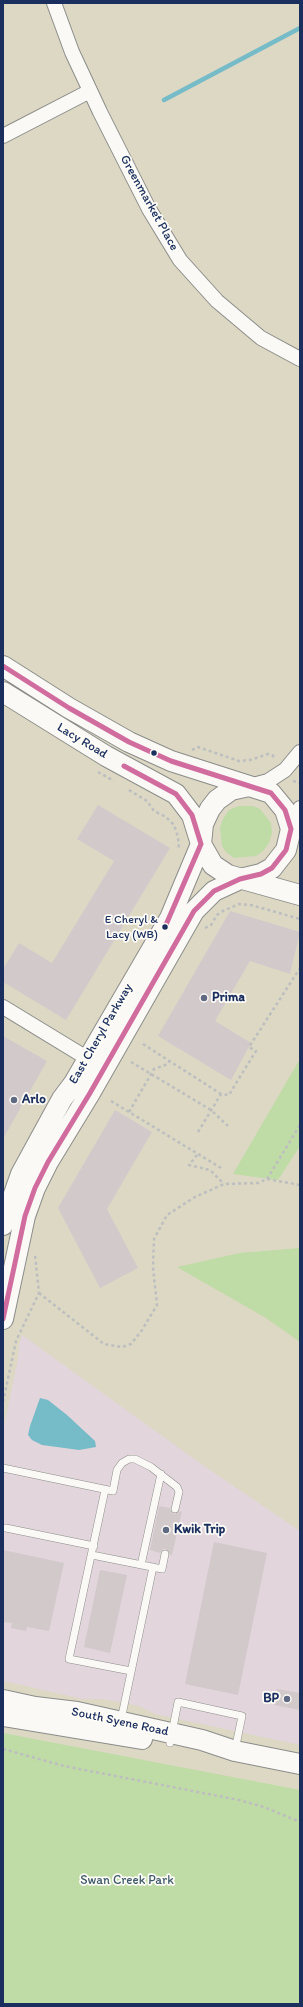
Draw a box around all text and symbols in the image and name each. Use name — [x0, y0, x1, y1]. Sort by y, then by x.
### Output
street label: Greenmarket Place — [116, 152, 182, 254]
street label: Lacy Road — [54, 720, 110, 762]
unlabelled marker — [149, 748, 159, 758]
place label: E Cheryl & Lacy (WB) — [105, 913, 158, 941]
marker: E Cheryl & Lacy (WB) — [160, 922, 170, 932]
street label: East Cheryl Parkway — [66, 981, 136, 1087]
place label: Prima — [212, 990, 245, 1006]
marker: Prima — [199, 993, 209, 1003]
place label: Arlo — [22, 1092, 46, 1108]
marker: Arlo — [9, 1095, 19, 1105]
place label: Kwik Trip — [174, 1522, 225, 1538]
marker: Kwik Trip — [161, 1525, 171, 1535]
place label: BP — [263, 1691, 279, 1707]
marker: BP — [282, 1694, 292, 1704]
street label: South Syene Road — [70, 1704, 170, 1740]
park label: Swan Creek Park — [80, 1873, 174, 1889]

